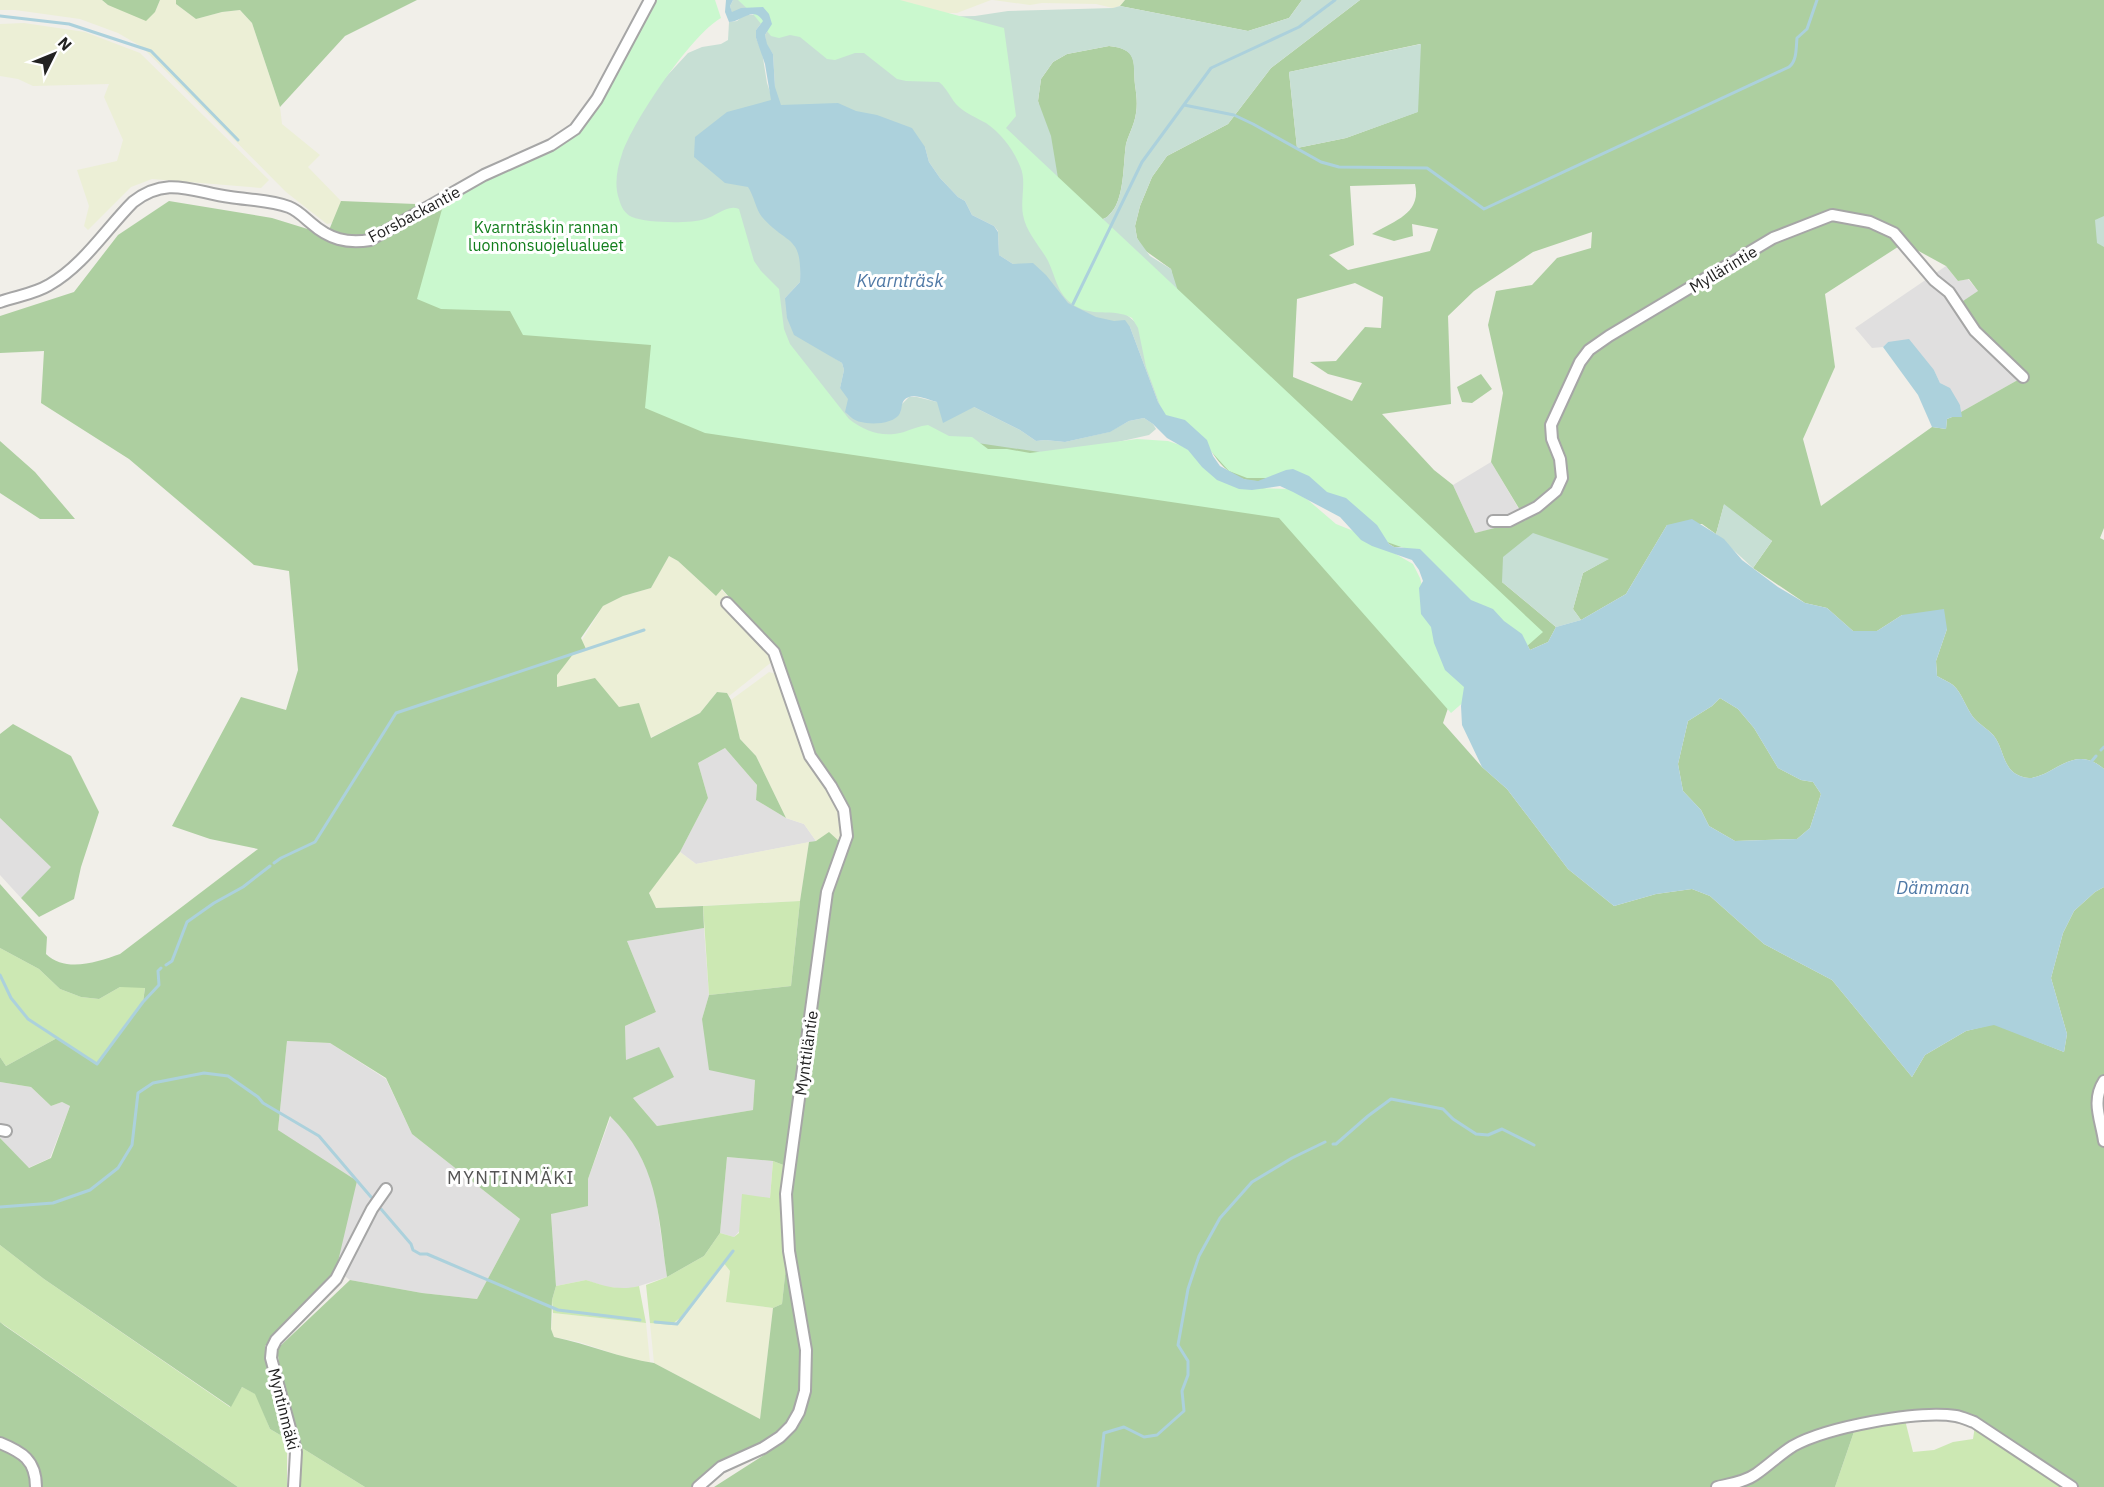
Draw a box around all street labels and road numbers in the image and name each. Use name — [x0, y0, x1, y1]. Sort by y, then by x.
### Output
street label: Forsbackantie — [365, 181, 464, 247]
street label: Myllärintie — [1685, 241, 1761, 297]
street label: Mynttiläntie — [790, 1009, 822, 1097]
street label: Myntinmäki — [264, 1366, 304, 1452]

